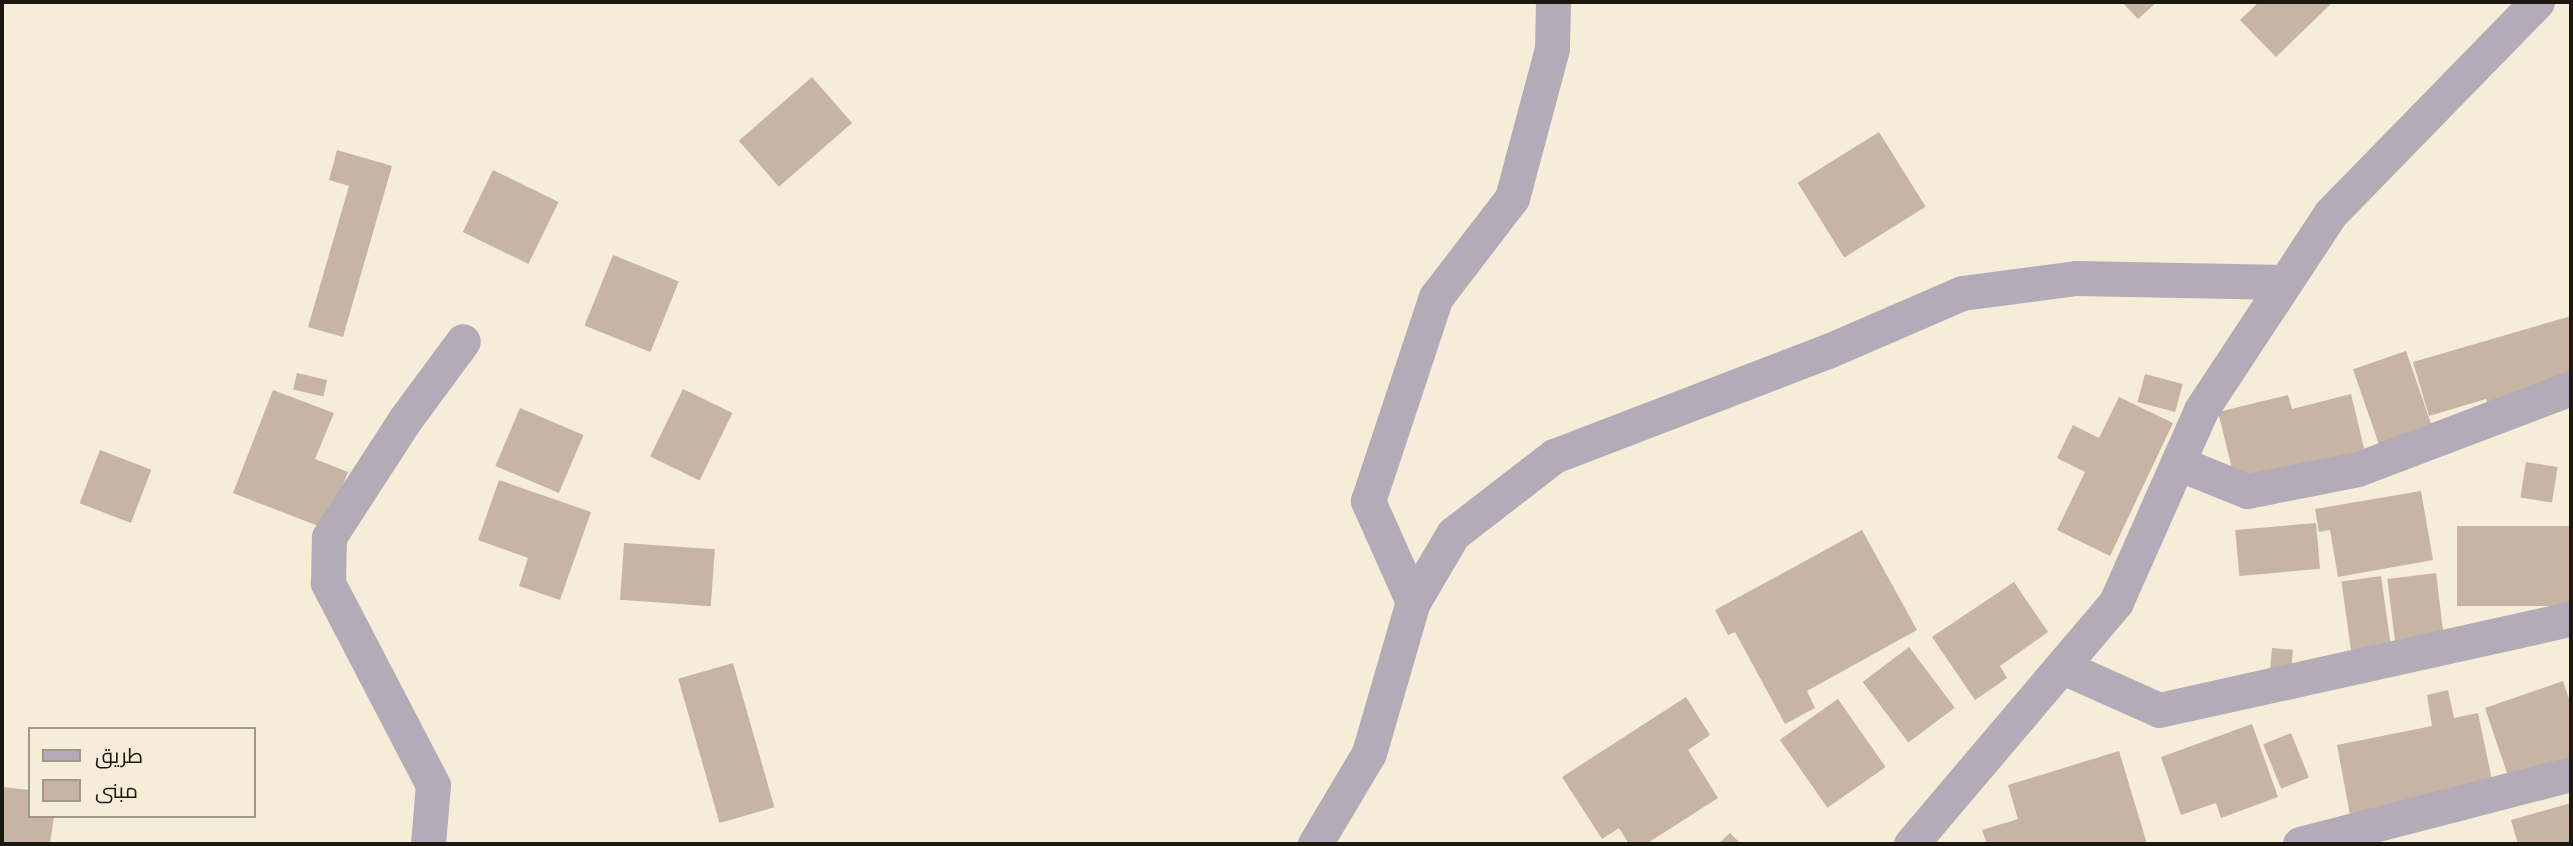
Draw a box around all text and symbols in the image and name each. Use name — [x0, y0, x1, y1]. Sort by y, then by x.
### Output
legend — [28, 727, 256, 818]
text: طريق — [95, 744, 143, 769]
text: مبنى — [95, 779, 138, 804]

